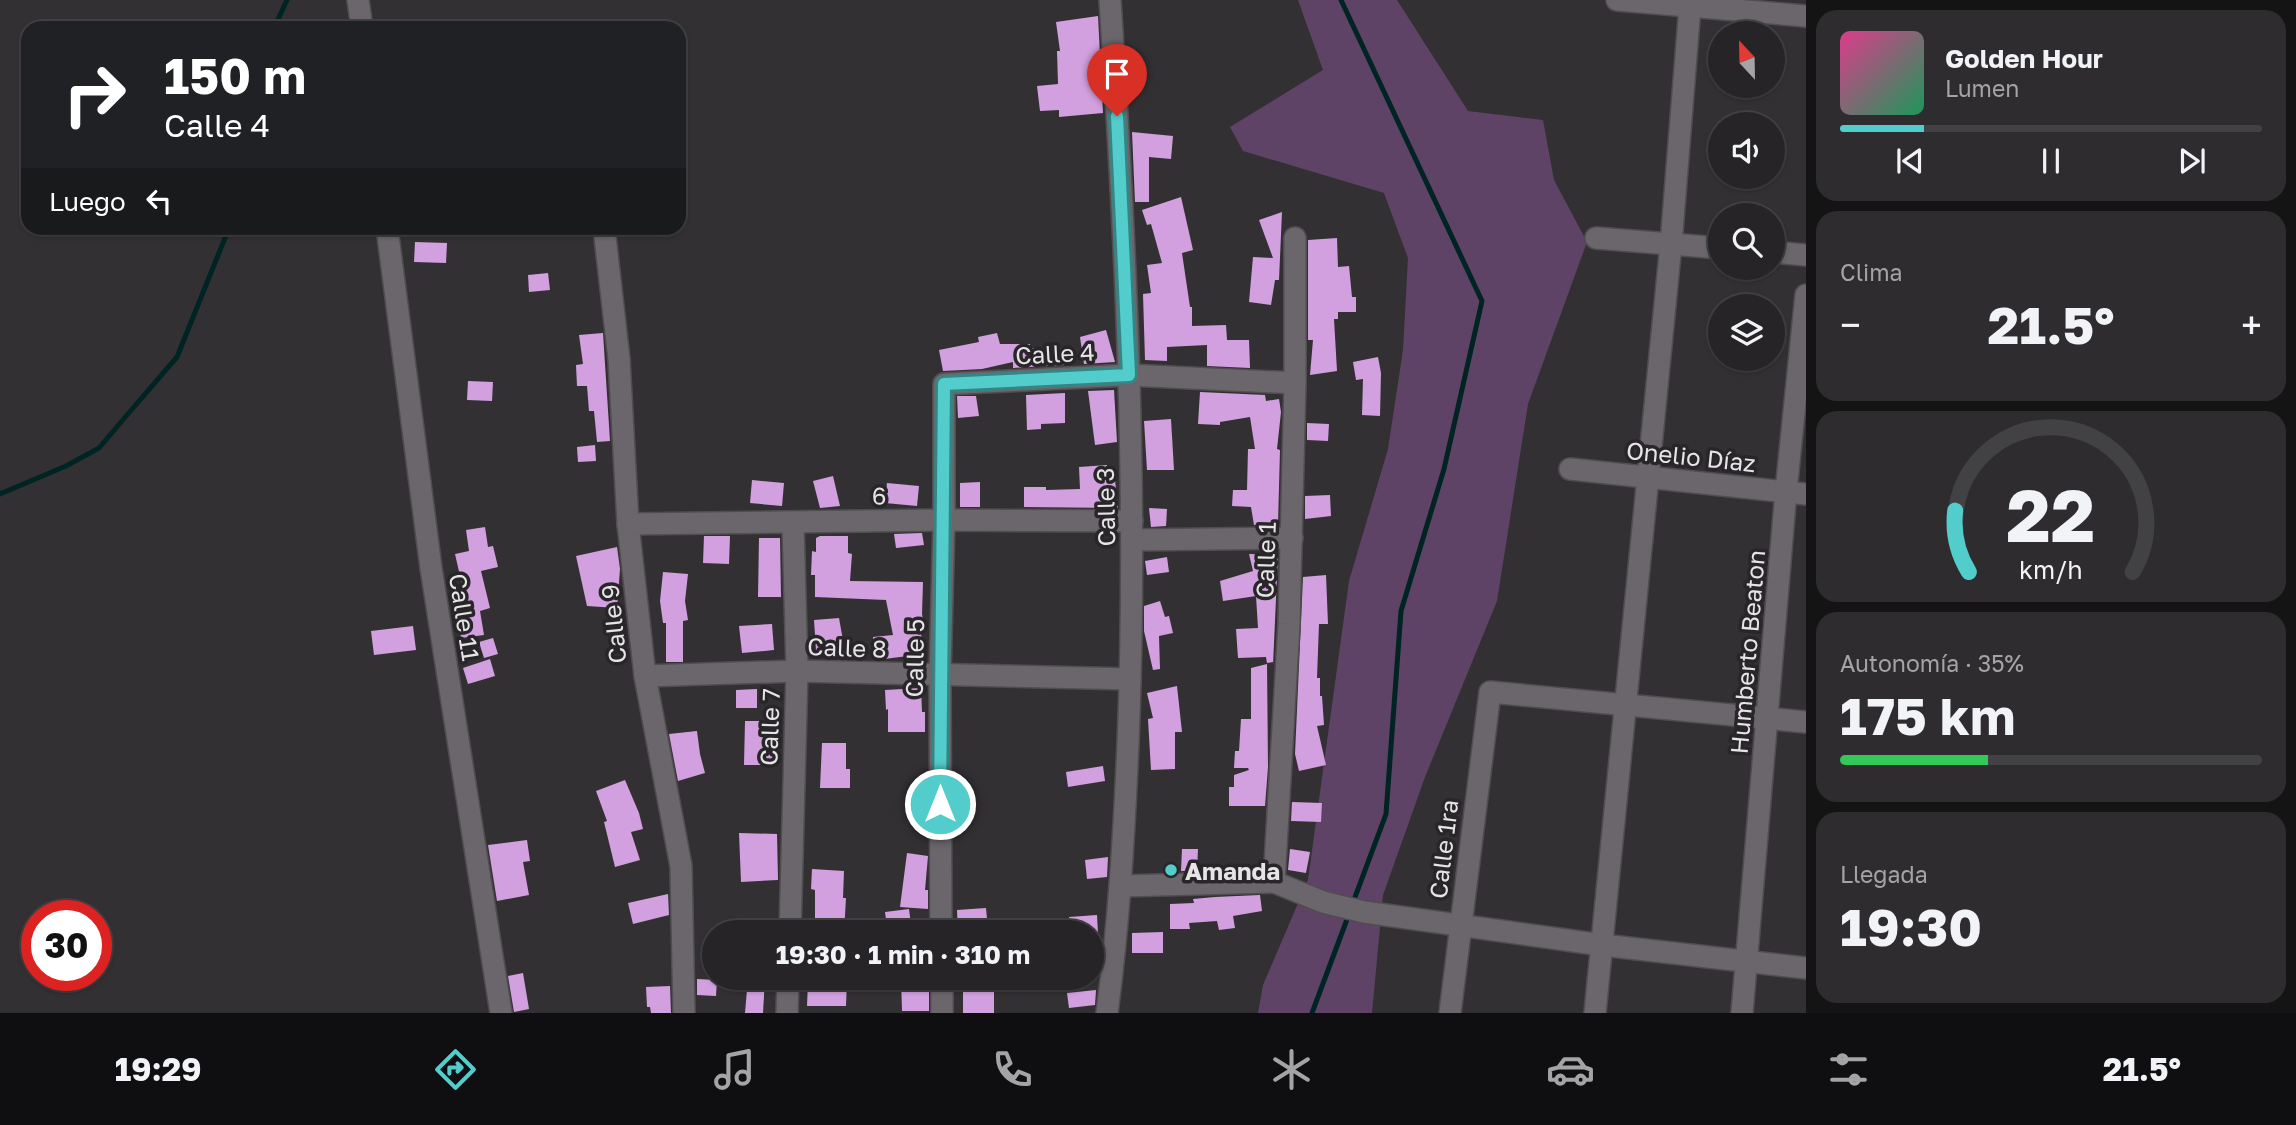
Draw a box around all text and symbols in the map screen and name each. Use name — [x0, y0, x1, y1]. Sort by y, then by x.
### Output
north arrow — [1708, 21, 1785, 98]
map controls — [1708, 21, 1785, 371]
text: Golden Hour — [1945, 43, 2103, 74]
pin — [1087, 44, 1147, 116]
text: 150 m — [164, 46, 306, 105]
icon: right — [49, 49, 140, 140]
icon: arrive — [1098, 55, 1136, 93]
text: Lumen — [1945, 74, 2019, 102]
text: Calle 4 — [164, 106, 270, 144]
button: sound — [1708, 112, 1785, 189]
icon: previous — [1891, 142, 1929, 180]
icon: pause — [2032, 142, 2070, 180]
icon: next — [2173, 142, 2211, 180]
icon: left — [140, 182, 178, 220]
text: Luego — [49, 186, 126, 217]
button: search — [1708, 203, 1785, 280]
text: Clima — [1840, 258, 1903, 286]
text: 21.5° — [1987, 293, 2115, 355]
button: layers — [1708, 294, 1785, 371]
text: − — [1840, 302, 1861, 347]
text: + — [2241, 302, 2262, 347]
street label: Calle 4 — [1015, 336, 1095, 370]
street label: Onelio Díaz — [1625, 435, 1757, 477]
street label: Calle 3 — [1090, 467, 1120, 547]
text: 22 — [2007, 472, 2095, 559]
street label: 6 — [871, 480, 887, 510]
street label: Calle 1 — [1249, 521, 1281, 599]
street label: Humberto Beaton — [1724, 549, 1770, 755]
text: km/h — [2019, 554, 2083, 585]
street label: Calle 11 — [444, 571, 486, 663]
street label: Calle 9 — [594, 583, 632, 665]
street label: Calle 5 — [899, 618, 929, 698]
street label: Calle 8 — [807, 631, 887, 663]
text: Autonomía · 35% — [1840, 649, 2024, 677]
text: 175 km — [1840, 684, 2016, 746]
street label: Calle 7 — [753, 688, 785, 766]
position arrow — [903, 767, 977, 841]
street label: Calle 1ra — [1423, 798, 1463, 900]
place label: Amanda — [1185, 856, 1280, 885]
text: Llegada — [1840, 860, 1928, 888]
marker: Amanda — [1163, 862, 1179, 878]
text: 19:30 — [1840, 895, 1982, 957]
speed limit sign: 30 — [21, 900, 112, 991]
text: 19:30 · 1 min · 310 m — [776, 939, 1030, 970]
icon: directions — [431, 1045, 480, 1094]
icon: music — [710, 1045, 759, 1094]
icon: phone — [988, 1045, 1037, 1094]
icon: climate — [1267, 1045, 1316, 1094]
icon: car — [1546, 1045, 1595, 1094]
icon: filters — [1824, 1045, 1873, 1094]
text: 19:29 — [115, 1050, 202, 1088]
text: 21.5° — [2103, 1050, 2181, 1088]

